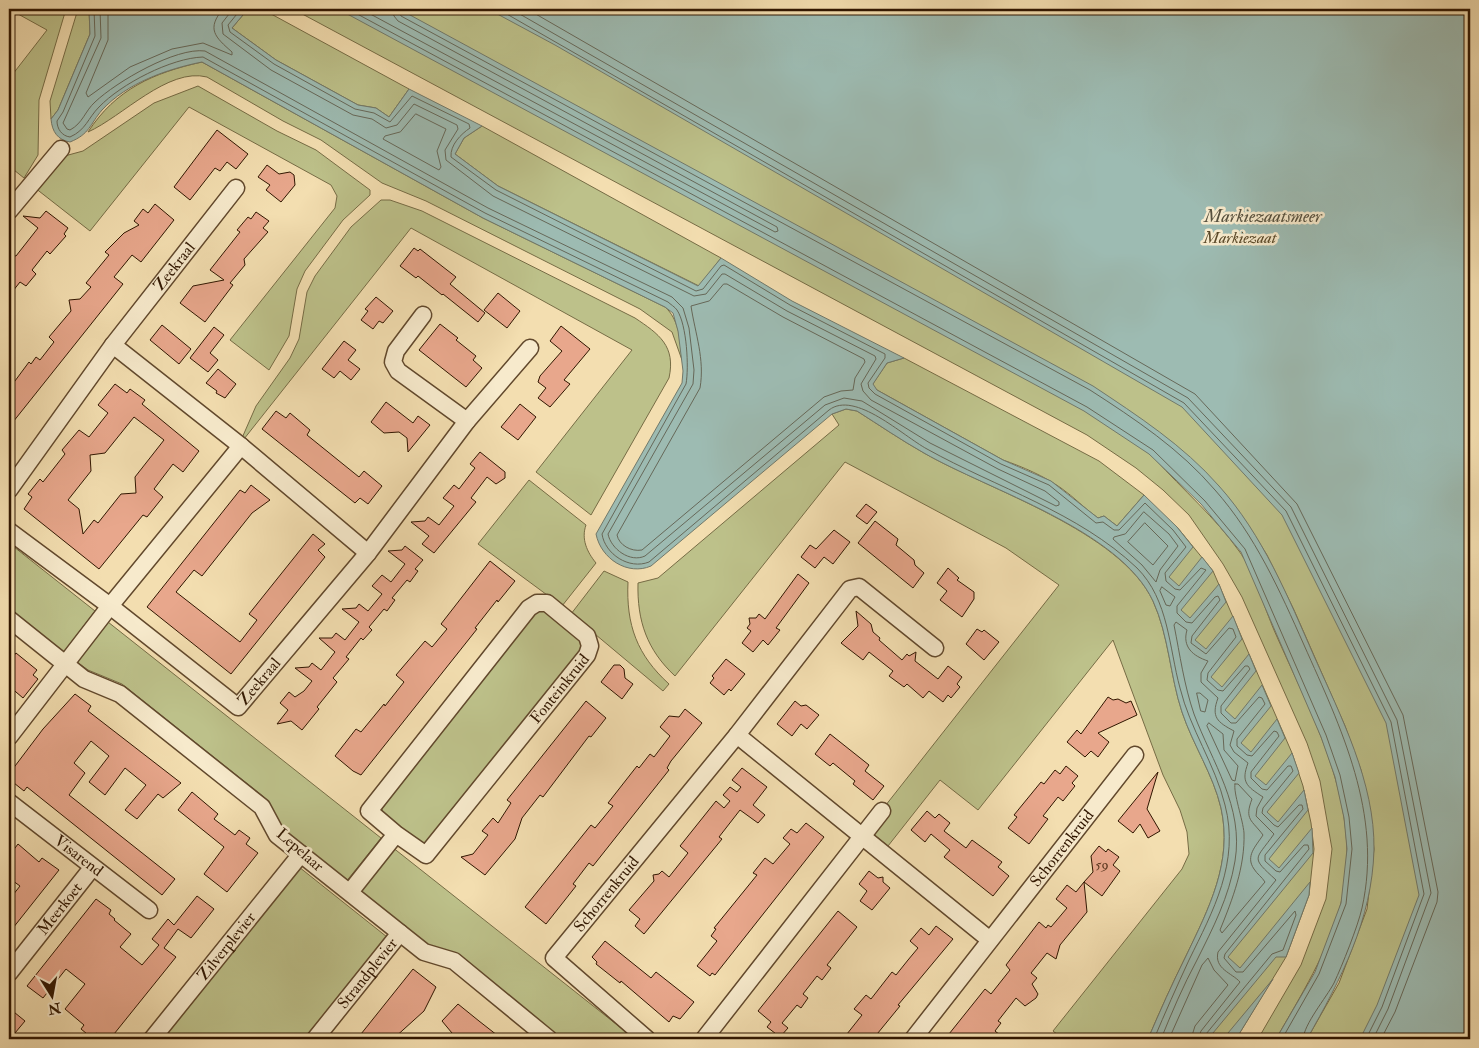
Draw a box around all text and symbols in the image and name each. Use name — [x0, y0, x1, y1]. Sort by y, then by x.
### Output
water label: Markiezaatsmeer — [1203, 205, 1323, 228]
park label: Markiezaat — [1203, 228, 1278, 248]
street label: Zeekraal — [149, 238, 200, 295]
street label: Fonteinkruid — [526, 650, 594, 728]
street label: Zeekraal — [234, 654, 285, 710]
street label: Schorrenkruid — [1026, 806, 1098, 891]
street label: Lepelaar — [272, 824, 328, 877]
street label: Visarend — [50, 831, 107, 881]
street label: Schorrenkruid — [569, 852, 644, 936]
house number: 59 — [1095, 856, 1109, 873]
street label: Meerkoet — [33, 878, 87, 939]
street label: Zilverplevier — [193, 908, 260, 985]
street label: Strandplevier — [333, 934, 402, 1013]
north arrow — [28, 970, 78, 1020]
text: N — [46, 999, 63, 1018]

